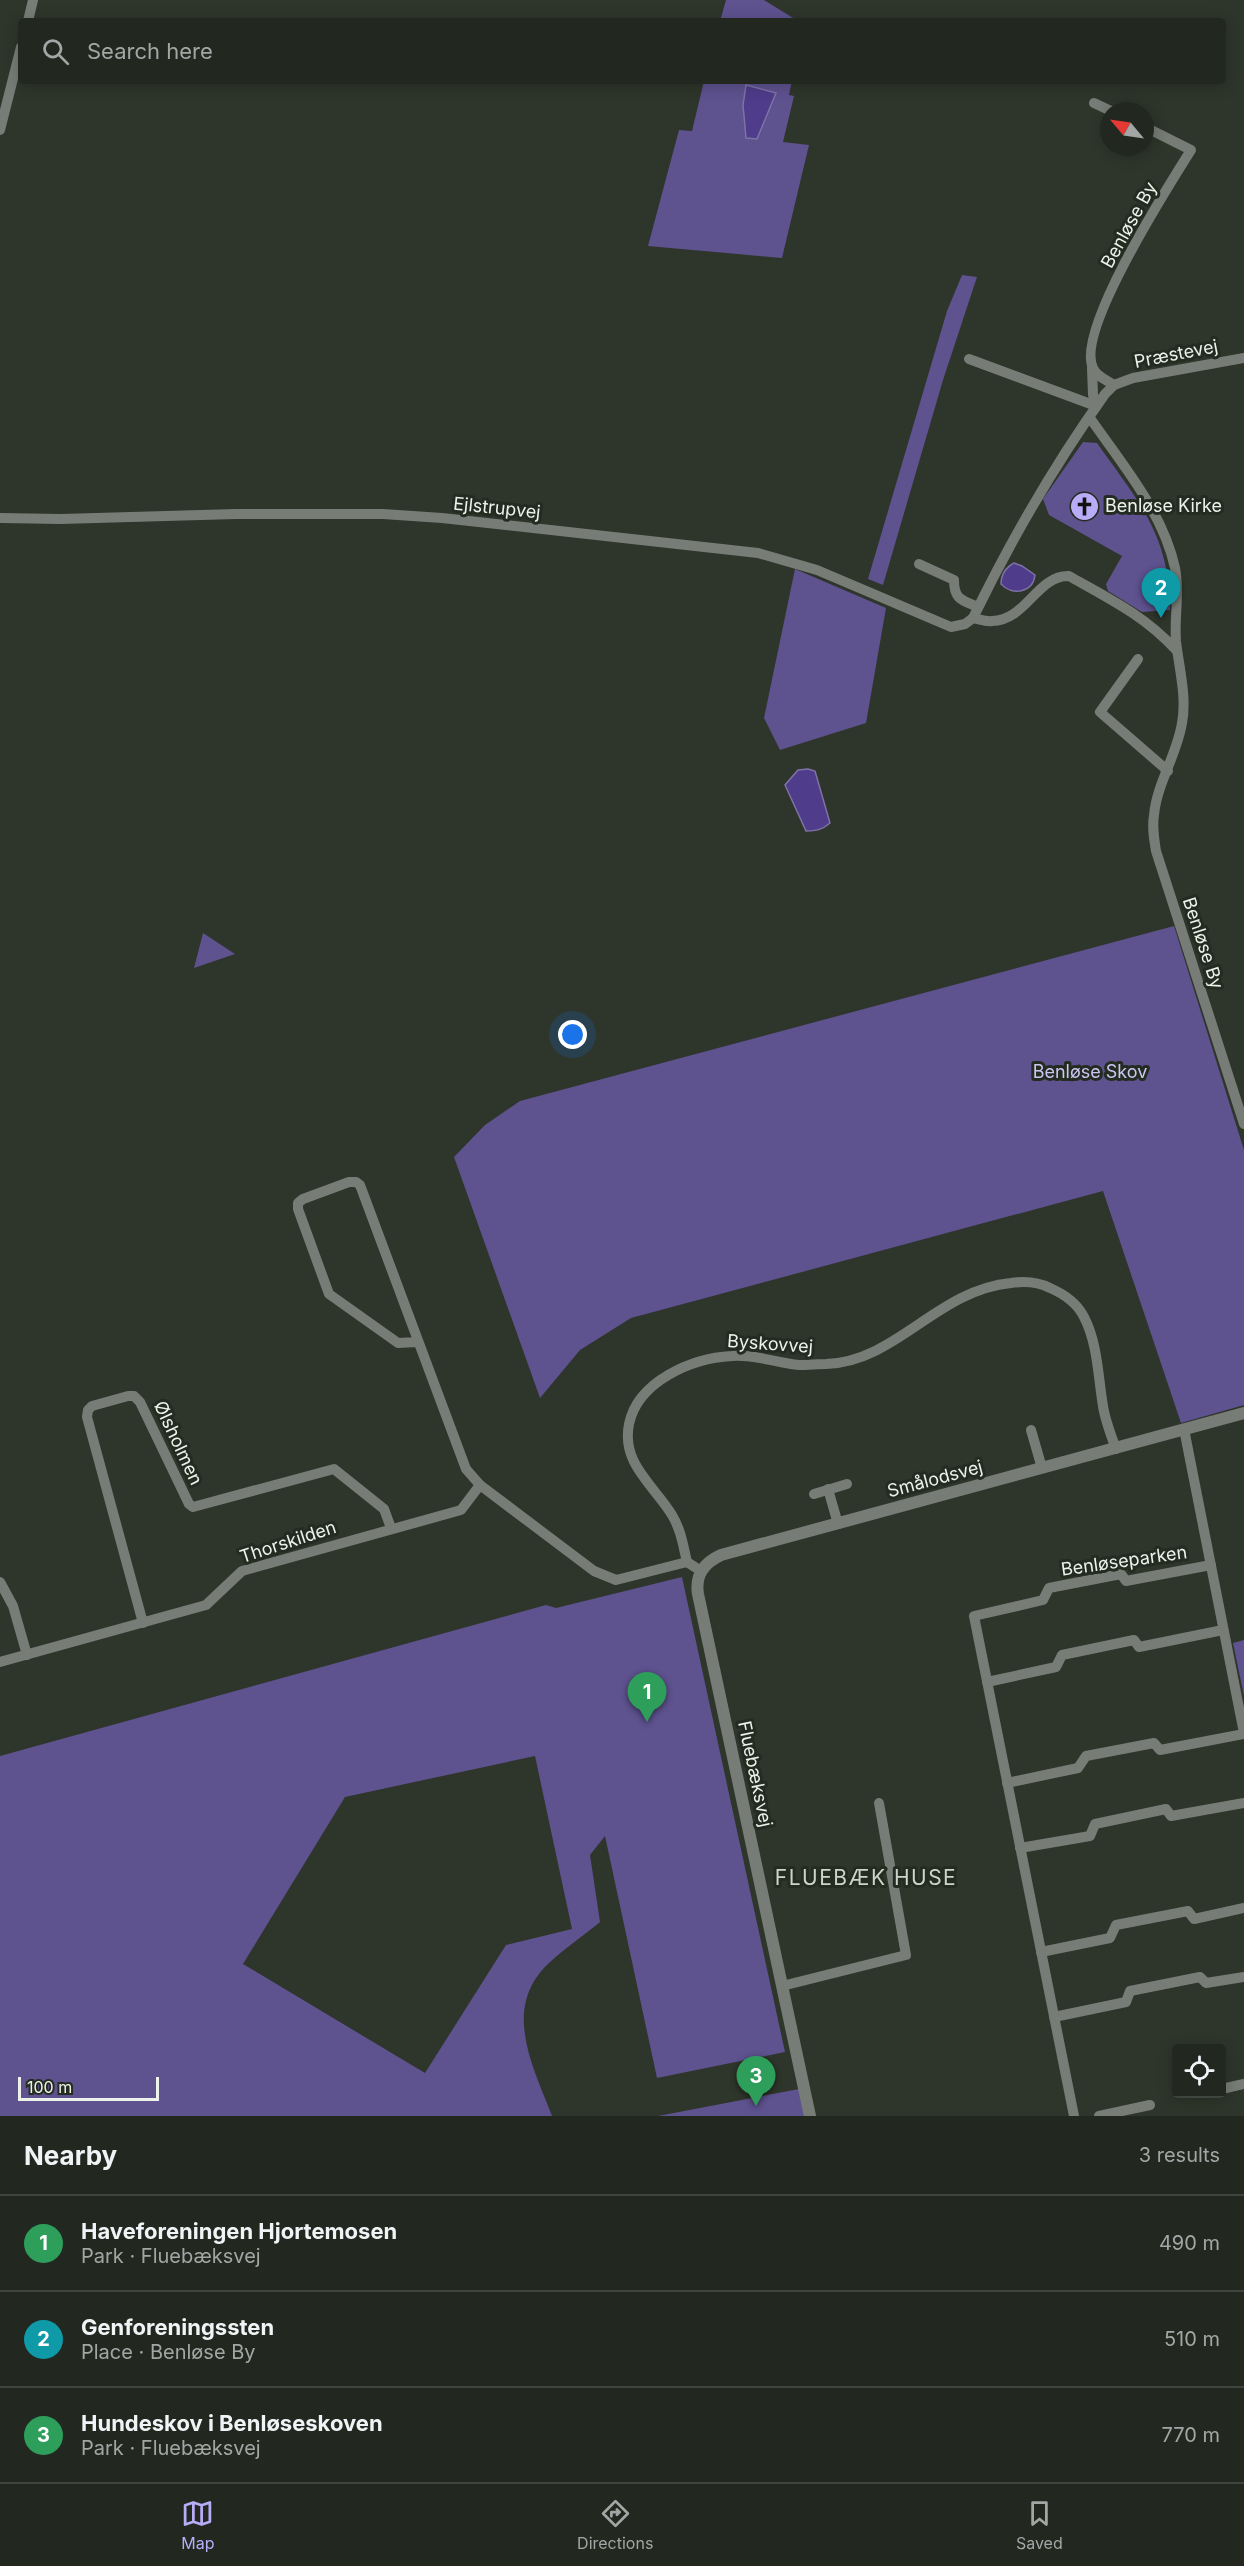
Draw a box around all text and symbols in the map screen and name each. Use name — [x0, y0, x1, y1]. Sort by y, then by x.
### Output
search box — [18, 18, 1226, 84]
icon: search — [39, 35, 72, 68]
text: Search here — [87, 38, 213, 64]
north arrow — [1100, 102, 1154, 156]
street label: Benløse By — [1096, 178, 1161, 271]
street label: Præstevej — [1132, 335, 1220, 372]
church icon: Benløse Kirke — [1068, 490, 1100, 522]
street label: Ejlstrupvej — [452, 492, 542, 523]
place label: Benløse Kirke — [1105, 495, 1222, 516]
pin: 2 — [1142, 568, 1180, 618]
street label: Benløse By — [1179, 894, 1228, 991]
your location — [558, 1020, 587, 1049]
park label: Benløse Skov — [1033, 1061, 1147, 1082]
street label: Byskovvej — [726, 1330, 814, 1357]
street label: Ølsholmen — [150, 1397, 207, 1488]
street label: Smålodsvej — [885, 1456, 985, 1501]
street label: Thorskilden — [237, 1516, 339, 1567]
street label: Benløseparken — [1060, 1541, 1188, 1580]
pin: 1 — [628, 1672, 666, 1722]
street label: Fluebæksvej — [734, 1719, 777, 1829]
district label: FLUEBÆK HUSE — [775, 1865, 957, 1890]
map controls — [1172, 2044, 1226, 2098]
button: locate — [1172, 2044, 1226, 2098]
pin: 3 — [736, 2056, 776, 2106]
scale bar — [18, 2074, 159, 2102]
text: 100 m — [27, 2077, 72, 2097]
text: Nearby — [24, 2140, 117, 2171]
text: 3 results — [1139, 2143, 1220, 2167]
text: Haveforeningen Hjortemosen — [81, 2218, 397, 2244]
text: 1 — [39, 2231, 48, 2255]
text: 490 m — [1159, 2231, 1220, 2255]
text: Park · Fluebæksvej — [81, 2244, 261, 2268]
text: Genforeningssten — [81, 2314, 274, 2340]
text: 2 — [37, 2327, 50, 2351]
text: 510 m — [1164, 2327, 1220, 2351]
text: Place · Benløse By — [81, 2340, 256, 2364]
text: Hundeskov i Benløseskoven — [81, 2410, 383, 2436]
text: 3 — [37, 2423, 50, 2447]
text: 770 m — [1162, 2423, 1220, 2447]
text: Park · Fluebæksvej — [81, 2436, 261, 2460]
tab: Map — [181, 2497, 215, 2553]
tab: Directions — [577, 2497, 653, 2553]
tab: Saved — [1016, 2497, 1063, 2553]

